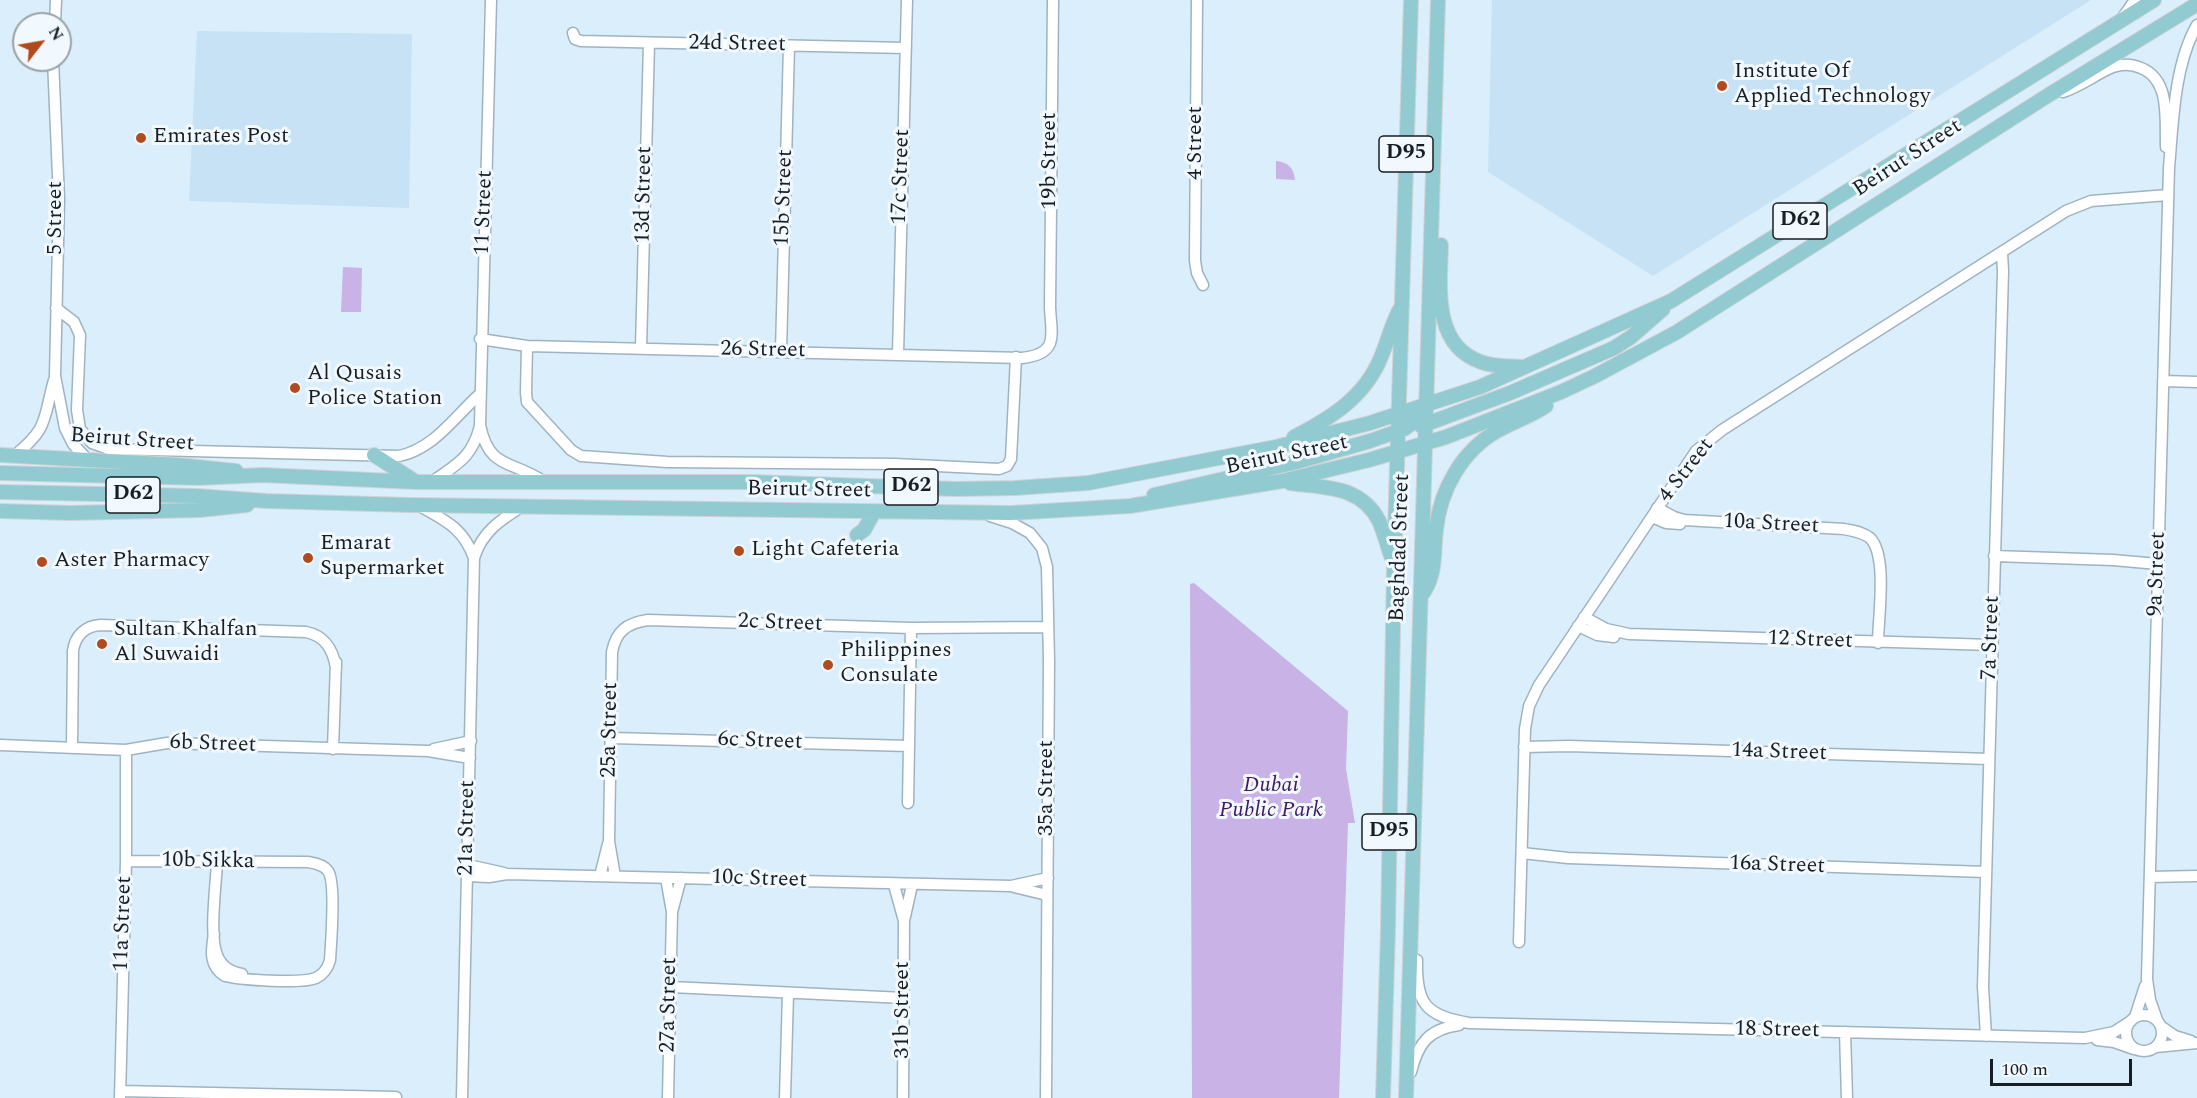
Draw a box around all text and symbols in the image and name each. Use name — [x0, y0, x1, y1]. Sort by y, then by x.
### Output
north arrow — [12, 12, 72, 72]
text: N — [42, 22, 69, 46]
street label: 24d Street — [688, 31, 786, 59]
place label: Institute Of Applied Technology — [1734, 60, 1931, 112]
marker: Institute Of Applied Technology — [1715, 79, 1729, 93]
street label: 4 Street — [1184, 106, 1210, 180]
street label: 19b Street — [1038, 112, 1064, 210]
street label: Beirut Street — [1849, 114, 1967, 204]
place label: Emirates Post — [153, 125, 289, 151]
street label: 17c Street — [887, 129, 917, 225]
marker: Emirates Post — [134, 131, 148, 145]
road number: D95 — [1379, 136, 1433, 172]
street label: 13d Street — [631, 146, 659, 244]
street label: 15b Street — [770, 149, 800, 247]
street label: 11 Street — [470, 170, 500, 256]
street label: 5 Street — [44, 181, 70, 255]
road number: D62 — [1773, 203, 1827, 239]
street label: 26 Street — [720, 337, 806, 365]
place label: Al Qusais Police Station — [307, 362, 442, 414]
marker: Al Qusais Police Station — [288, 381, 302, 395]
street label: Beirut Street — [69, 423, 195, 459]
street label: Beirut Street — [1223, 430, 1351, 482]
street label: 4 Street — [1654, 434, 1720, 508]
road number: D62 — [884, 469, 938, 505]
street label: Baghdad Street — [1385, 473, 1417, 623]
road number: D62 — [106, 477, 160, 513]
street label: Beirut Street — [747, 477, 871, 505]
street label: 10a Street — [1722, 509, 1820, 541]
street label: 9a Street — [2143, 531, 2173, 617]
place label: Emarat Supermarket — [320, 532, 445, 584]
place label: Light Cafeteria — [751, 538, 899, 564]
marker: Light Cafeteria — [732, 544, 746, 558]
place label: Aster Pharmacy — [54, 549, 209, 575]
marker: Emarat Supermarket — [301, 551, 315, 565]
marker: Aster Pharmacy — [35, 555, 49, 569]
street label: 7a Street — [1977, 595, 2007, 681]
street label: 2c Street — [737, 609, 823, 639]
place label: Sultan Khalfan Al Suwaidi — [114, 618, 258, 670]
street label: 12 Street — [1767, 626, 1853, 656]
marker: Sultan Khalfan Al Suwaidi — [95, 637, 109, 651]
place label: Philippines Consulate — [840, 639, 952, 690]
marker: Philippines Consulate — [821, 658, 835, 672]
street label: 25a Street — [597, 682, 625, 778]
street label: 6c Street — [717, 727, 803, 757]
street label: 6b Street — [169, 730, 257, 760]
street label: 14a Street — [1731, 738, 1827, 768]
street label: 35a Street — [1035, 740, 1061, 836]
park label: Dubai Public Park — [1219, 774, 1323, 825]
street label: 21a Street — [454, 780, 482, 876]
road number: D95 — [1362, 814, 1416, 850]
street label: 10b Sikka — [161, 848, 255, 876]
street label: 16a Street — [1729, 851, 1825, 881]
street label: 10c Street — [711, 865, 807, 895]
street label: 11a Street — [109, 876, 139, 972]
street label: 27a Street — [656, 957, 684, 1053]
street label: 31b Street — [891, 961, 917, 1059]
street label: 18 Street — [1734, 1017, 1820, 1045]
scale bar — [1993, 1047, 2136, 1085]
text: 100 m — [2001, 1056, 2048, 1083]

